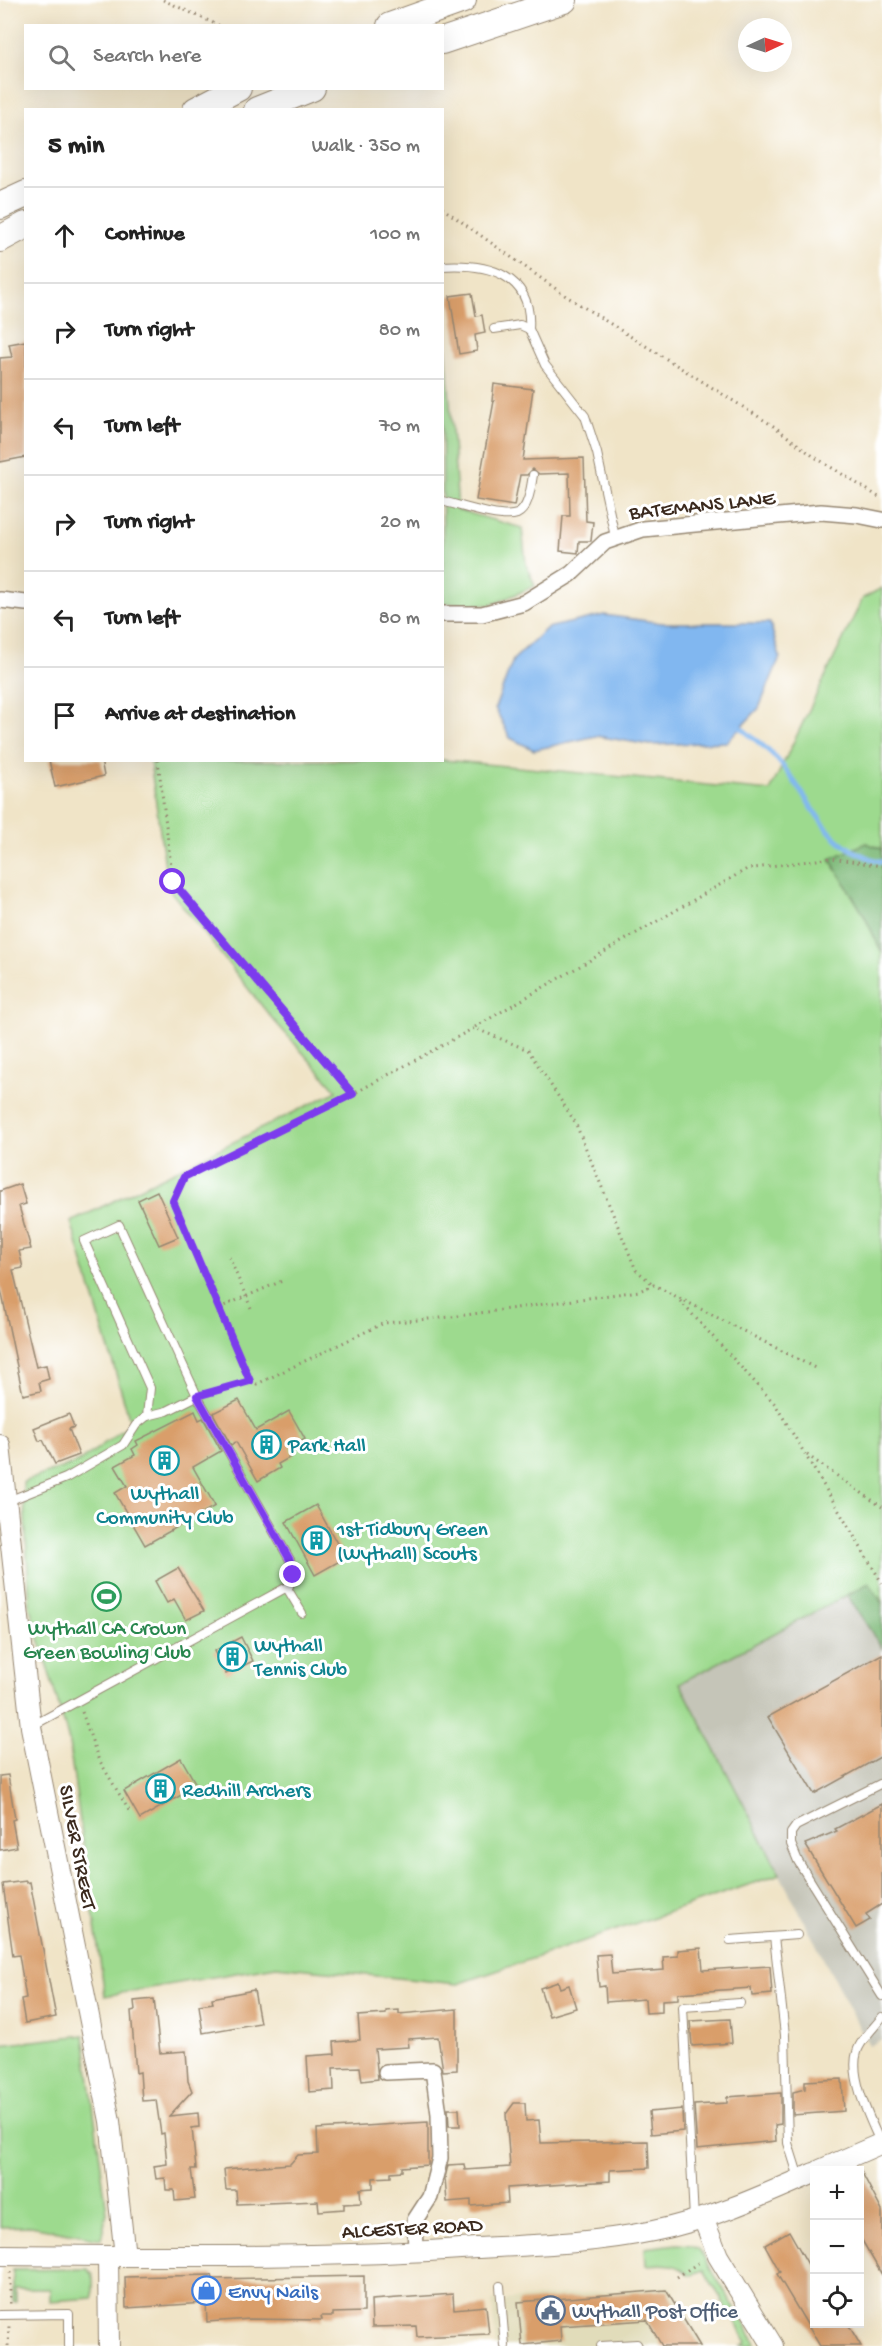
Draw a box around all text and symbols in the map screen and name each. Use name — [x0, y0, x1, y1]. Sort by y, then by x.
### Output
north arrow — [738, 18, 792, 72]
search box — [24, 24, 444, 90]
icon: search — [45, 41, 78, 74]
text: Search here — [93, 44, 201, 70]
text: 5 min — [48, 132, 104, 163]
text: Walk · 350 m — [312, 136, 420, 159]
icon: ahead — [48, 219, 81, 252]
text: Continue — [105, 222, 185, 248]
text: 100 m — [370, 224, 420, 247]
icon: right — [48, 315, 81, 348]
text: Turn right — [105, 318, 193, 344]
text: 80 m — [379, 320, 420, 343]
icon: left — [48, 411, 81, 444]
text: Turn left — [105, 414, 179, 440]
text: 70 m — [379, 416, 420, 439]
street label: BATEMANS LANE — [627, 487, 777, 528]
icon: right — [48, 507, 81, 540]
text: Turn right — [105, 510, 193, 536]
text: 20 m — [380, 512, 420, 535]
icon: left — [48, 603, 81, 636]
text: Turn left — [105, 606, 179, 632]
text: 80 m — [379, 608, 420, 631]
icon: arrive — [48, 699, 81, 732]
text: Arrive at destination — [105, 702, 295, 728]
route start — [159, 868, 185, 894]
building icon: Park Hall — [251, 1428, 283, 1460]
place label: Park Hall — [287, 1435, 366, 1460]
building icon: Wythall Community Club — [149, 1445, 181, 1477]
place label: Wythall Community Club — [96, 1483, 234, 1532]
place label: 1st Tidbury Green (Wythall) Scouts — [336, 1519, 488, 1568]
building icon: 1st Tidbury Green (Wythall) Scouts — [300, 1524, 332, 1556]
route end — [279, 1561, 305, 1587]
sports icon: Wythall CA Crown Green Bowling Club — [91, 1580, 123, 1612]
place label: Wythall CA Crown Green Bowling Club — [23, 1618, 191, 1667]
place label: Wythall Tennis Club — [253, 1635, 347, 1684]
building icon: Wythall Tennis Club — [217, 1640, 249, 1672]
building icon: Redhill Archers — [145, 1773, 177, 1805]
place label: Redhill Archers — [182, 1780, 312, 1805]
street label: SILVER STREET — [51, 1783, 100, 1913]
map controls — [810, 2166, 864, 2328]
button: + — [810, 2166, 864, 2220]
street label: ALCESTER ROAD — [341, 2214, 484, 2247]
button: − — [810, 2220, 864, 2274]
button: locate — [810, 2274, 864, 2328]
shop icon: Envy Nails — [191, 2275, 223, 2307]
place label: Envy Nails — [228, 2282, 319, 2307]
public building icon: Wythall Post Office — [535, 2294, 567, 2326]
place label: Wythall Post Office — [572, 2301, 739, 2326]

